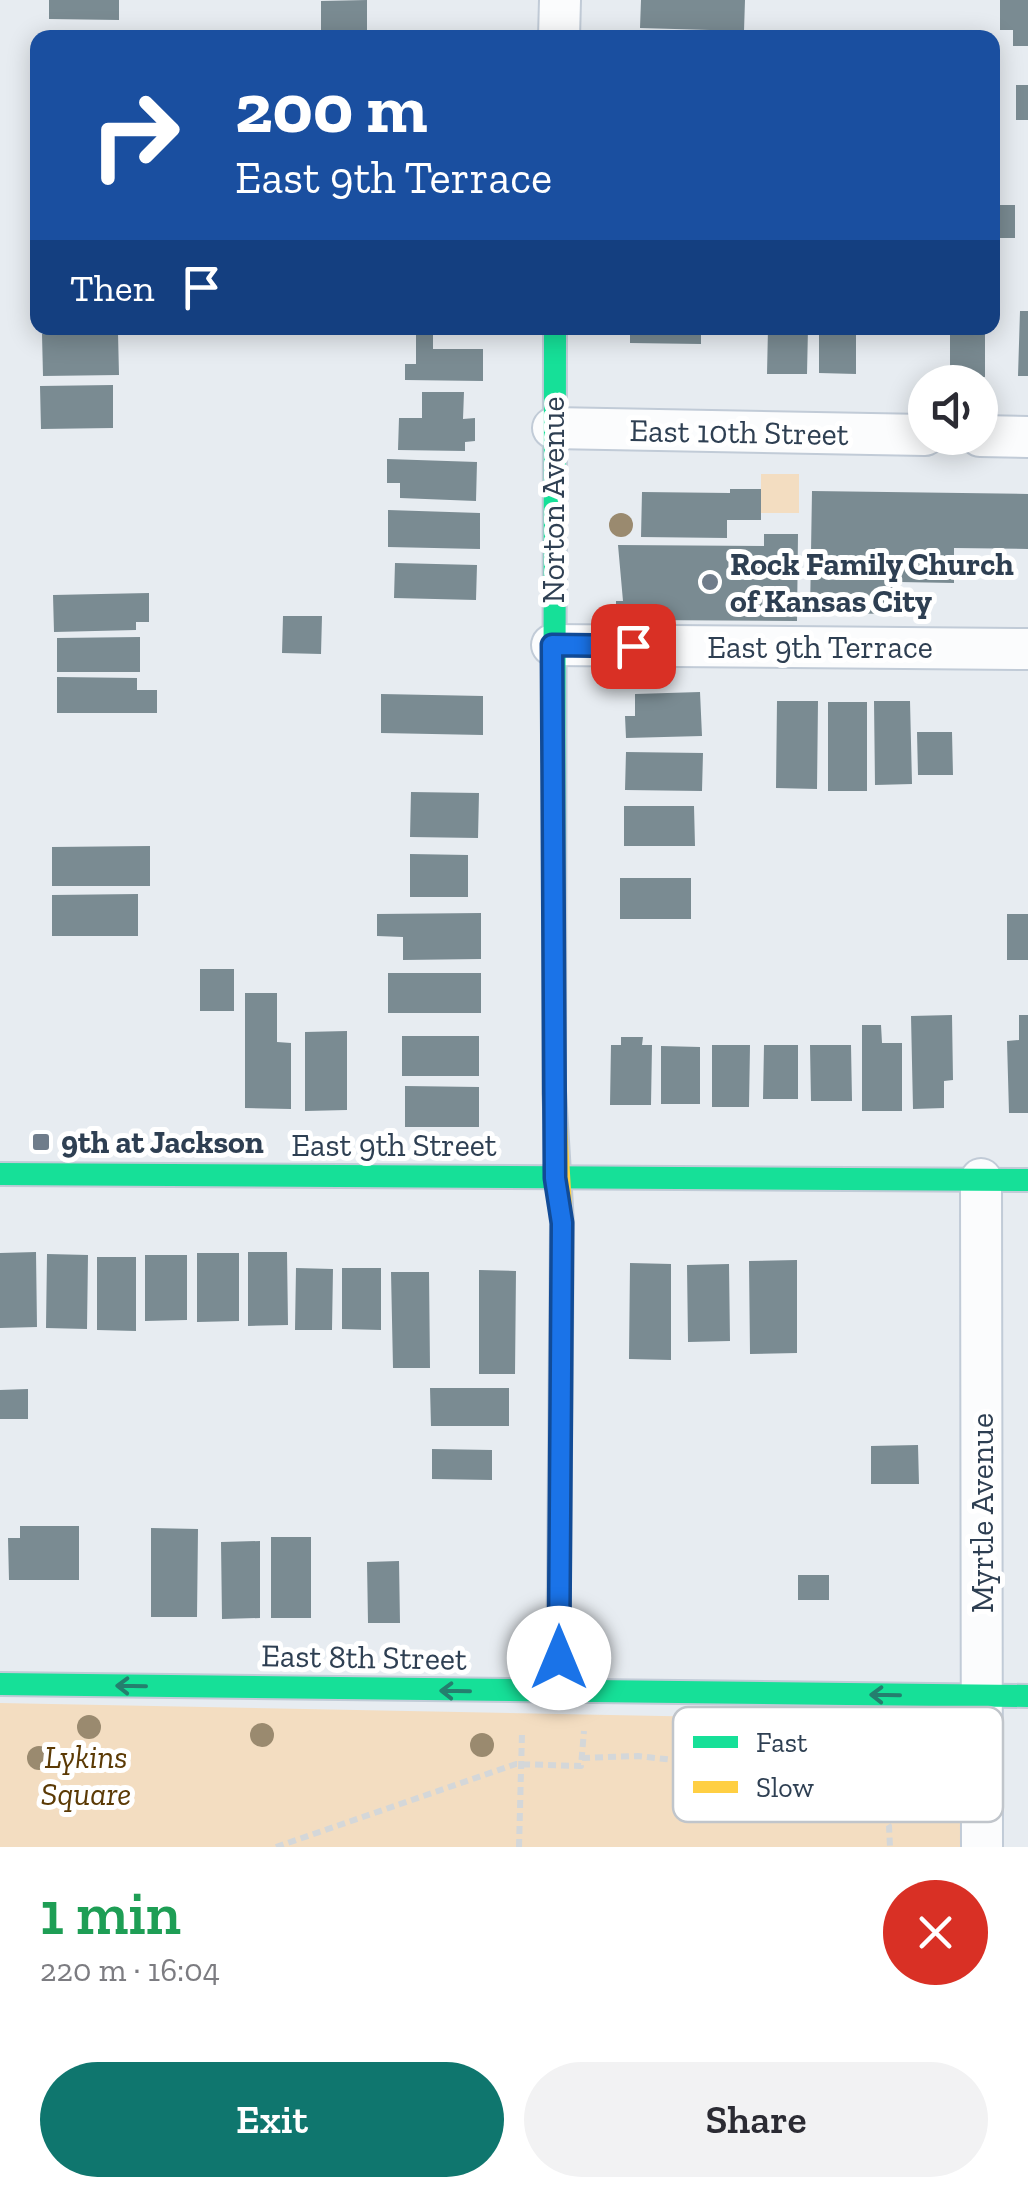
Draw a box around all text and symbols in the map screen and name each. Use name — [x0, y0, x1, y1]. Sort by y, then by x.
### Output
text: 200 m — [235, 66, 428, 150]
icon: right — [70, 70, 200, 200]
text: East 9th Terrace — [235, 151, 552, 205]
icon: arrive — [174, 260, 229, 315]
text: Then — [70, 265, 154, 311]
map controls — [908, 365, 998, 455]
button: sound — [908, 365, 998, 455]
street label: Norton Avenue — [534, 396, 572, 604]
street label: East 10th Street — [629, 411, 849, 453]
place label: Rock Family Church of Kansas City — [730, 545, 1014, 620]
marker: Rock Family Church of Kansas City — [699, 571, 721, 593]
pin — [591, 604, 676, 689]
icon: arrive — [606, 619, 661, 674]
street label: East 9th Terrace — [707, 628, 933, 666]
place label: 9th at Jackson — [61, 1123, 264, 1161]
street label: East 9th Street — [291, 1126, 497, 1164]
marker: 9th at Jackson — [30, 1131, 52, 1153]
street label: Myrtle Avenue — [963, 1413, 1001, 1613]
position arrow — [507, 1606, 611, 1710]
street label: East 8th Street — [261, 1636, 467, 1678]
one-way arrow — [115, 1676, 148, 1696]
one-way arrow — [440, 1681, 472, 1700]
one-way arrow — [870, 1686, 902, 1704]
legend — [673, 1707, 1003, 1822]
text: Fast — [756, 1726, 808, 1759]
park label: Lykins Square — [41, 1738, 131, 1813]
text: Slow — [756, 1771, 814, 1804]
text: 1 min — [40, 1877, 181, 1949]
button: close — [883, 1880, 988, 1985]
text: 220 m · 16:04 — [40, 1951, 220, 1989]
button: Exit — [40, 2062, 504, 2177]
button: Share — [524, 2062, 988, 2177]

